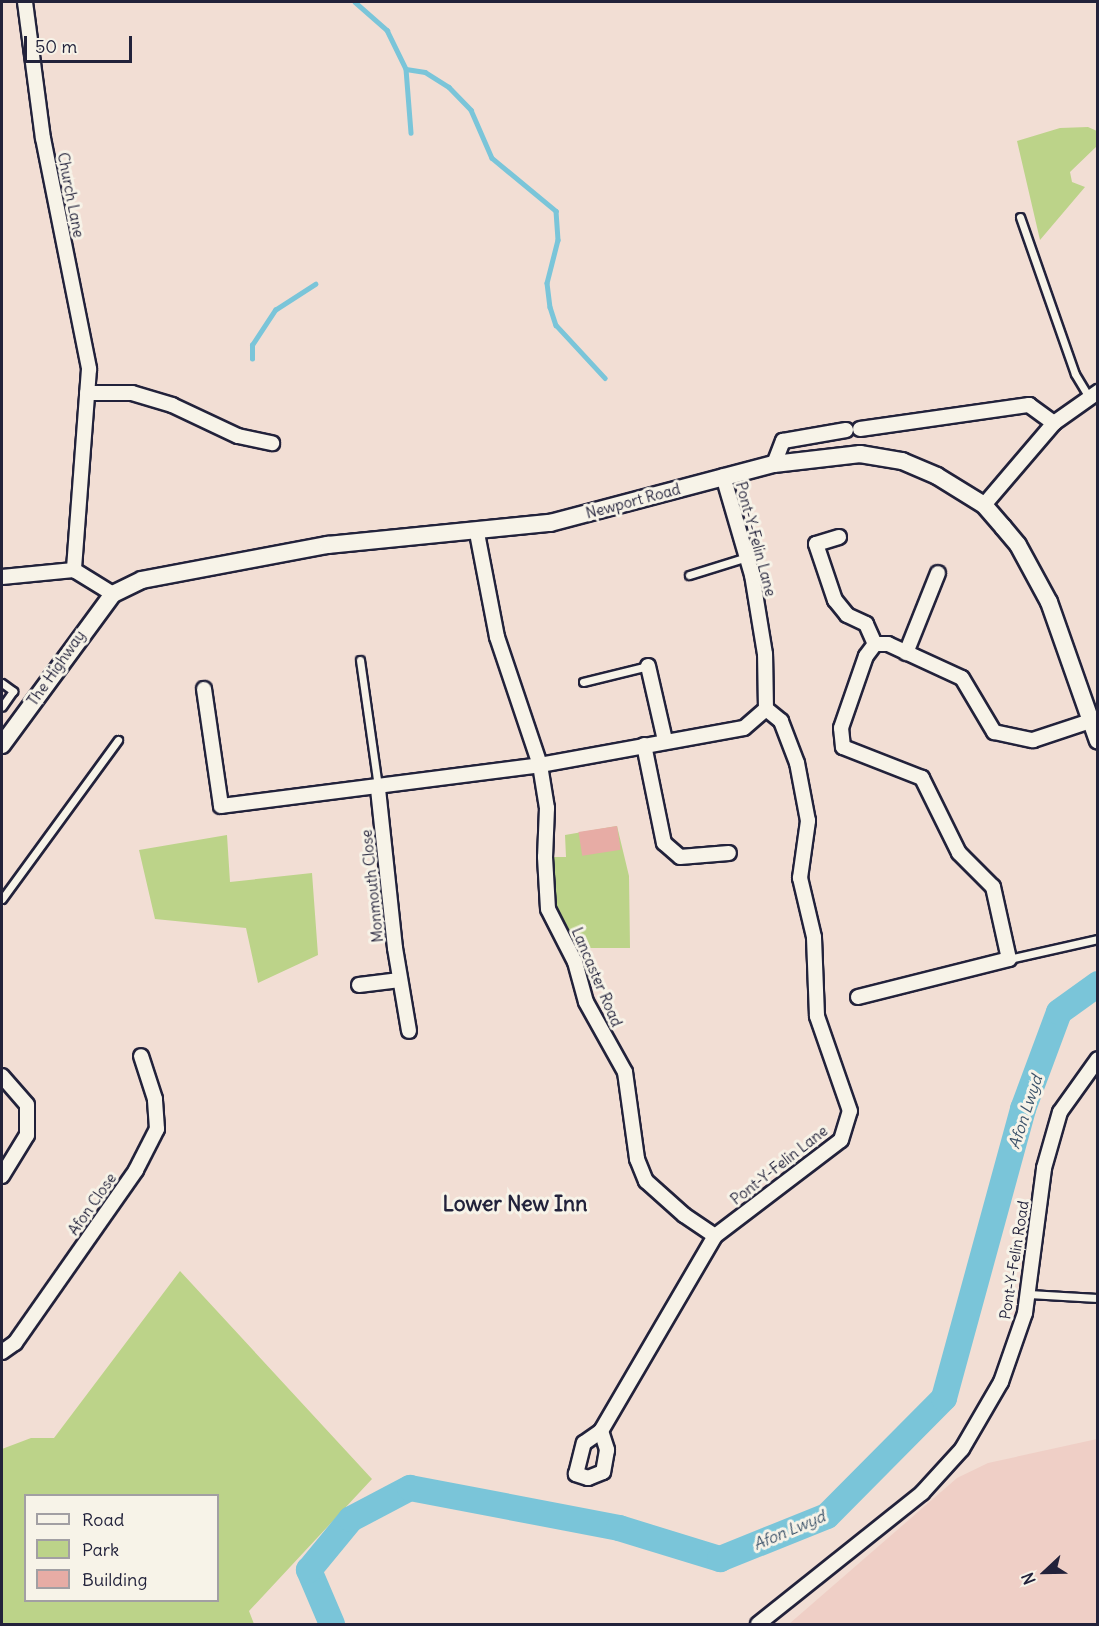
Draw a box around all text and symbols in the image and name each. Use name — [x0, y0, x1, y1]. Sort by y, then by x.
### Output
scale bar — [27, 24, 135, 62]
text: 50 m — [35, 35, 77, 58]
street label: Church Lane — [54, 151, 88, 239]
street label: Newport Road — [584, 480, 682, 522]
street label: Pont-Y-Felin Lane — [732, 480, 780, 598]
street label: The Highway — [23, 627, 89, 709]
street label: Monmouth Close — [357, 829, 387, 943]
street label: Lancaster Road — [568, 925, 626, 1029]
water label: Afon Lwyd — [1004, 1073, 1046, 1151]
street label: Pont-Y-Felin Lane — [727, 1122, 831, 1208]
street label: Afon Close — [64, 1170, 120, 1238]
district label: Lower New Inn — [443, 1191, 587, 1217]
street label: Pont-Y-Felin Road — [996, 1199, 1032, 1321]
legend — [24, 1494, 219, 1602]
water label: Afon Lwyd — [750, 1506, 828, 1554]
text: Road — [82, 1508, 124, 1531]
text: Park — [82, 1538, 119, 1561]
north arrow — [1015, 1542, 1075, 1602]
text: Building — [82, 1568, 147, 1591]
text: N — [1017, 1570, 1040, 1588]

